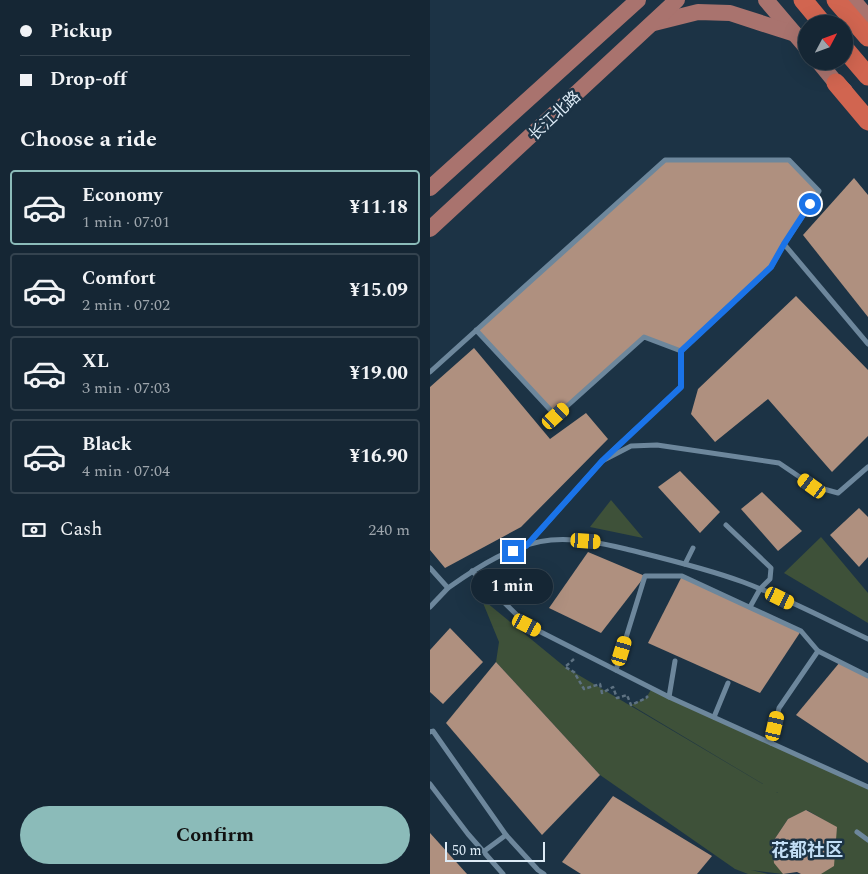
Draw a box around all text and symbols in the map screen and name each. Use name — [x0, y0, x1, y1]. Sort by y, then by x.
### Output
north arrow — [798, 15, 852, 70]
map controls — [798, 15, 853, 70]
text: Pickup — [50, 17, 112, 46]
text: Drop-off — [50, 65, 127, 94]
street label: 长江北路 — [523, 85, 586, 146]
text: Choose a ride — [20, 123, 157, 156]
text: Economy — [82, 181, 163, 210]
icon: car — [22, 185, 67, 230]
text: ¥11.18 — [350, 193, 408, 222]
route start — [799, 193, 821, 215]
text: 1 min · 07:01 — [82, 210, 170, 234]
text: Comfort — [82, 264, 156, 293]
icon: car — [22, 268, 67, 313]
text: ¥15.09 — [350, 276, 408, 305]
text: 2 min · 07:02 — [82, 293, 170, 317]
text: XL — [82, 347, 109, 376]
icon: car — [22, 351, 67, 396]
text: ¥19.00 — [350, 359, 408, 388]
text: 3 min · 07:03 — [82, 376, 170, 400]
car — [539, 400, 572, 432]
text: Black — [82, 430, 132, 459]
icon: car — [22, 434, 67, 479]
text: ¥16.90 — [350, 442, 408, 471]
text: 4 min · 07:04 — [82, 459, 170, 483]
car — [795, 471, 828, 501]
text: Cash — [60, 515, 102, 544]
icon: cash — [20, 516, 48, 544]
text: 240 m — [368, 518, 410, 542]
car — [570, 532, 601, 550]
route end — [502, 540, 524, 562]
callout: 1 min — [472, 568, 554, 604]
text: 1 min — [491, 574, 533, 598]
car — [763, 585, 796, 611]
car — [510, 612, 543, 638]
car — [610, 634, 633, 668]
car — [764, 710, 785, 742]
button: Confirm — [20, 806, 410, 864]
district label: 花都社区 — [771, 837, 843, 864]
scale bar — [445, 839, 545, 862]
text: 50 m — [452, 840, 482, 861]

